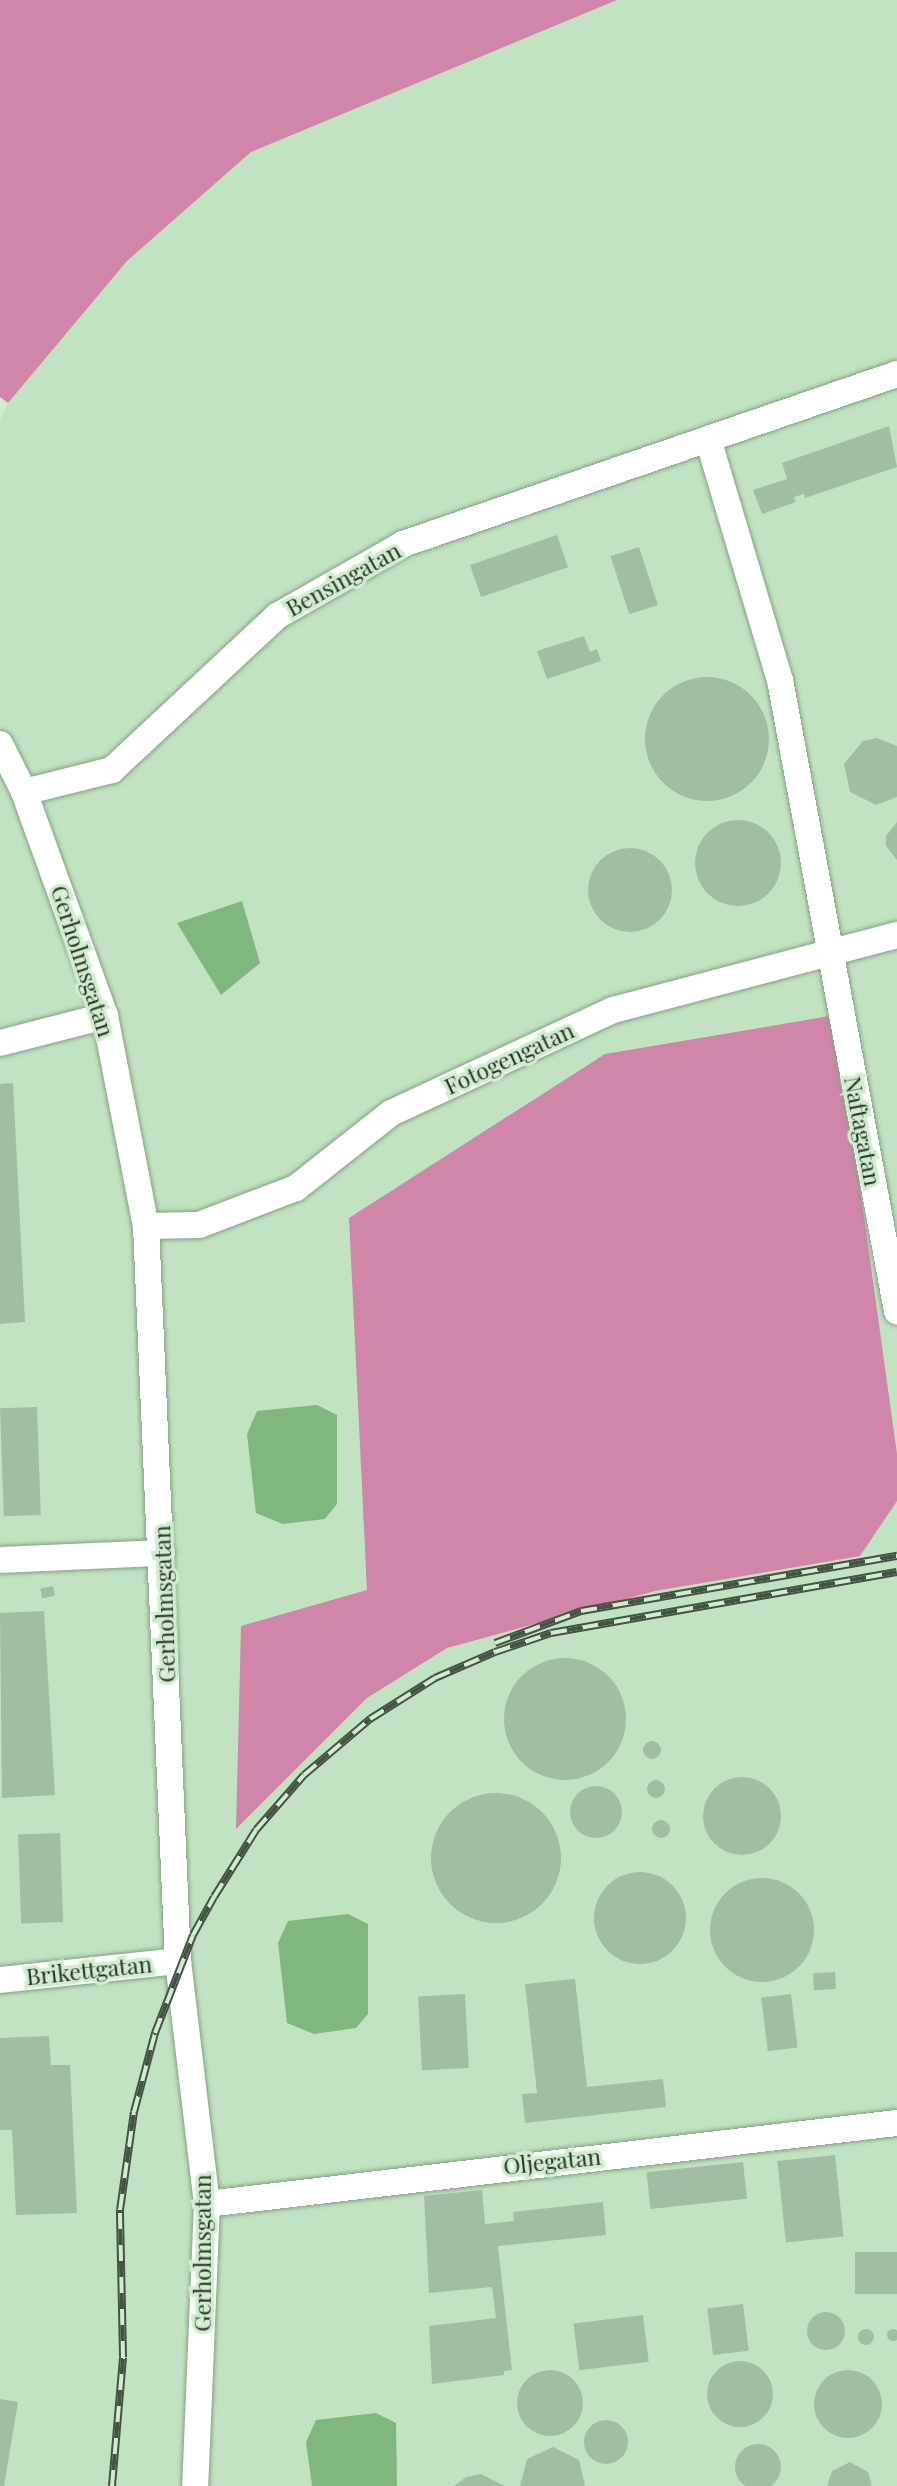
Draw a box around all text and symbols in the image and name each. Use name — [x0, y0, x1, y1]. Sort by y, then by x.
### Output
street label: Bensingatan — [281, 536, 405, 622]
street label: Gerholmsgatan — [46, 882, 120, 1040]
street label: Fotogengatan — [440, 1016, 578, 1100]
street label: Naftagatan — [839, 1074, 887, 1188]
street label: Gerholmsgatan — [147, 1525, 181, 1683]
street label: Brikettgatan — [25, 1950, 153, 1990]
street label: Oljegatan — [502, 2142, 602, 2180]
street label: Gerholmsgatan — [188, 2174, 216, 2332]

